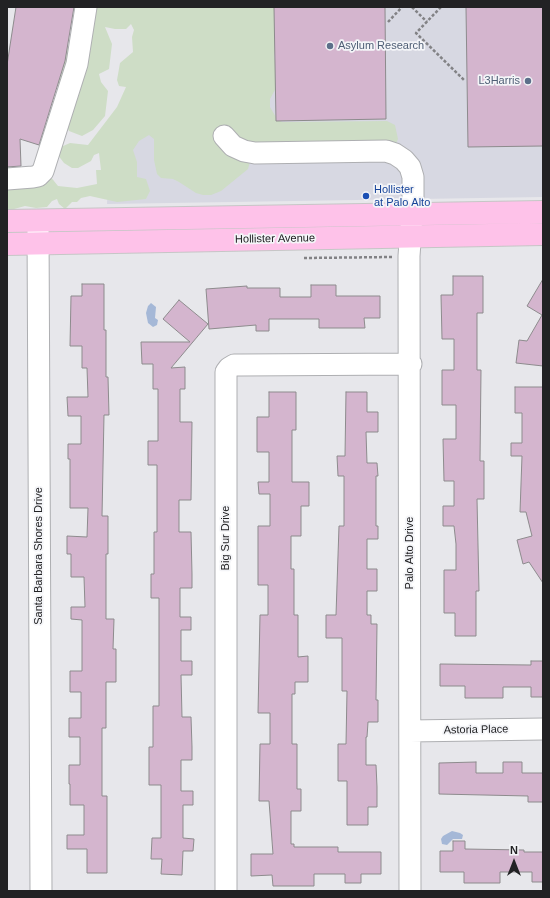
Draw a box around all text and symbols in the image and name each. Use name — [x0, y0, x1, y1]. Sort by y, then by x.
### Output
place label: Asylum Research — [338, 39, 424, 53]
marker: Asylum Research — [325, 41, 335, 51]
place label: L3Harris — [478, 74, 520, 88]
marker: L3Harris — [523, 76, 533, 86]
place label: Hollister at Palo Alto — [374, 183, 430, 209]
marker: Hollister at Palo Alto — [361, 191, 371, 201]
street label: Hollister Avenue — [235, 232, 315, 246]
street label: Santa Barbara Shores Drive — [32, 487, 46, 625]
street label: Big Sur Drive — [219, 506, 233, 570]
street label: Palo Alto Drive — [403, 517, 417, 589]
street label: Astoria Place — [443, 723, 509, 737]
north arrow — [494, 842, 534, 882]
text: N — [510, 844, 518, 856]

